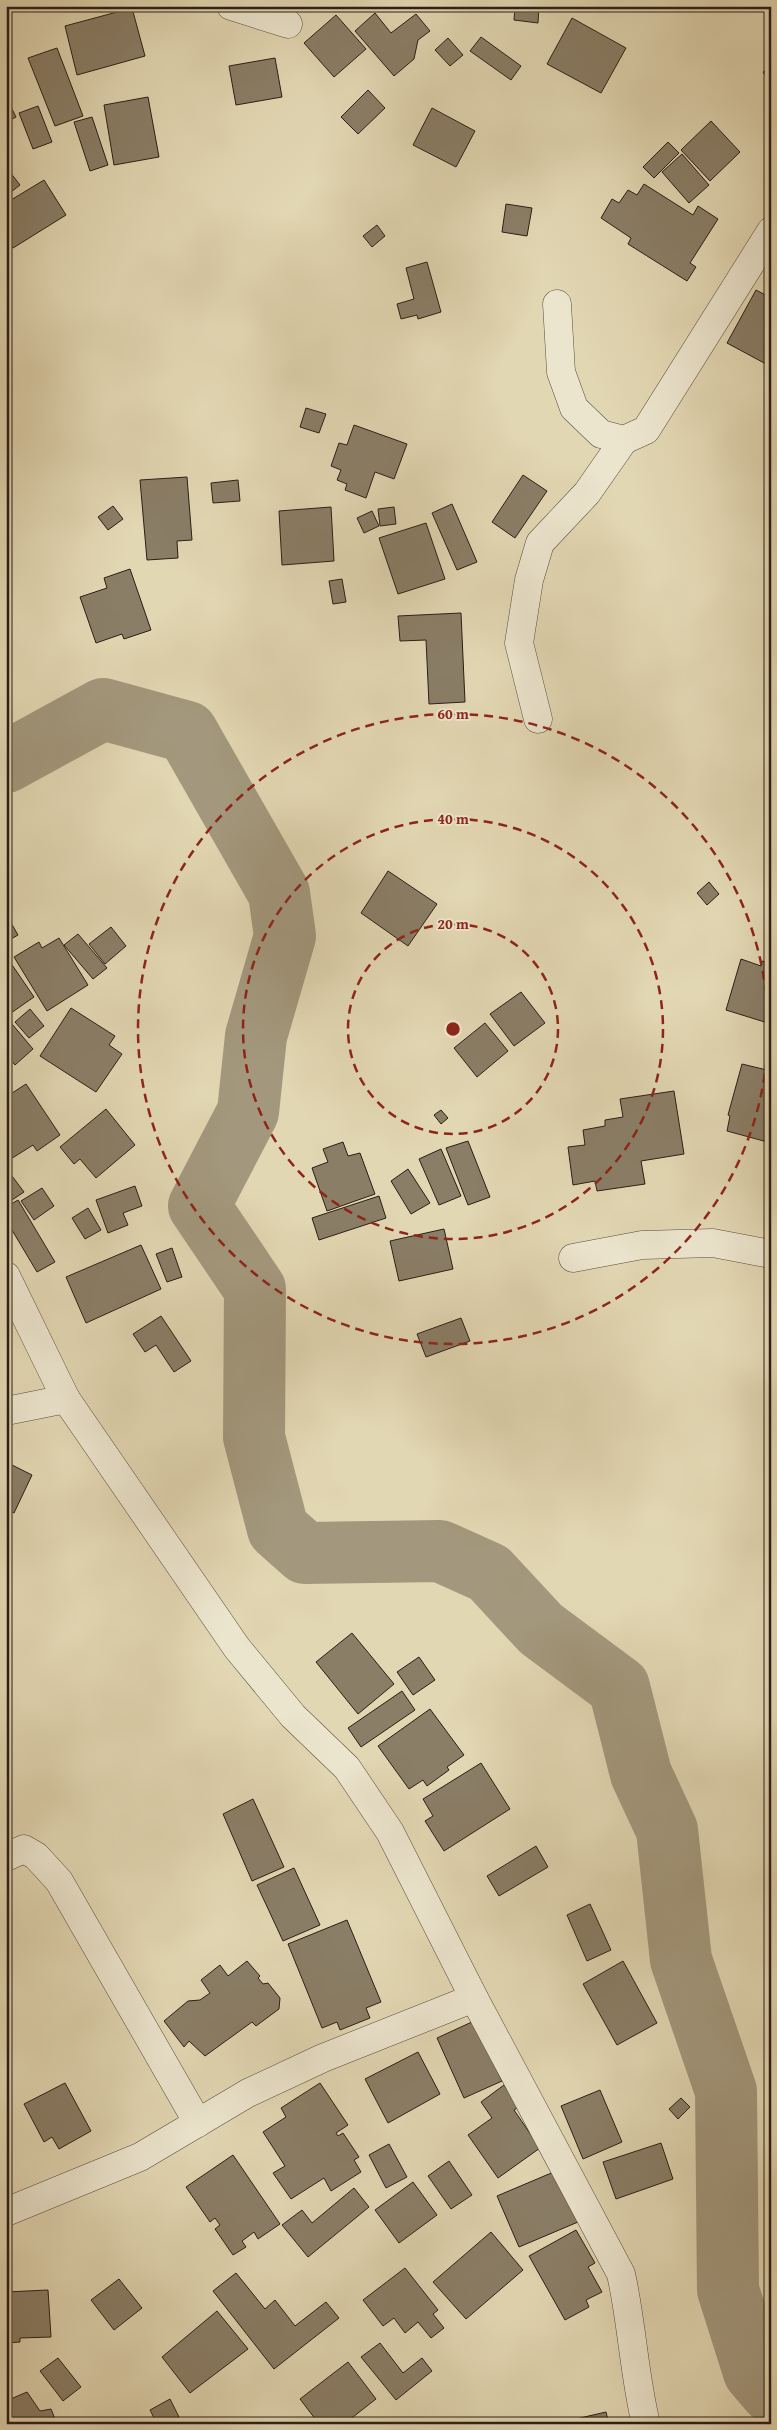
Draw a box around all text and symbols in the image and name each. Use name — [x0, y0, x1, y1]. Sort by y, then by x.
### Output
text: 60 m — [437, 703, 469, 724]
text: 40 m — [437, 808, 469, 829]
text: 20 m — [437, 913, 469, 934]
centre of rings — [444, 1020, 462, 1038]

